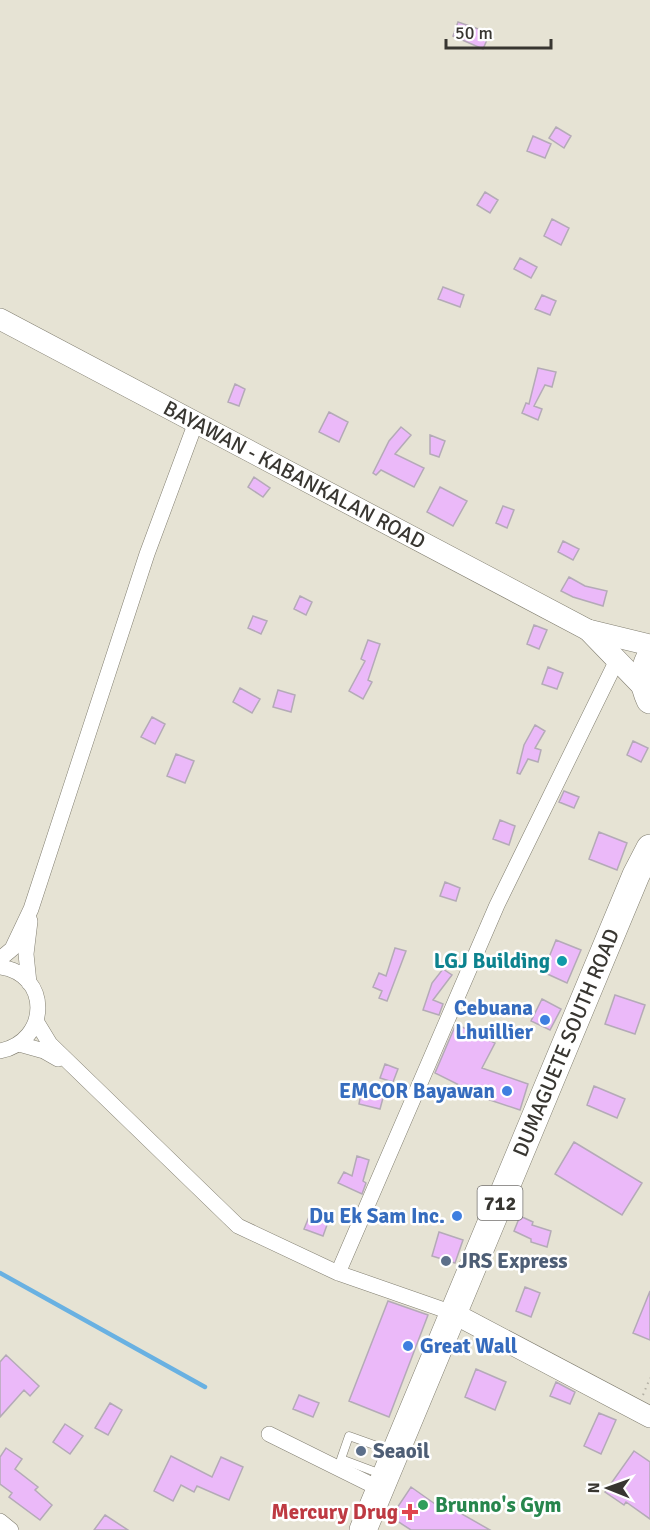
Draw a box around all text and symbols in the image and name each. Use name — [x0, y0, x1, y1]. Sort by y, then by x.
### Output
scale bar — [446, 12, 551, 50]
text: 50 m — [455, 22, 493, 44]
street label: BAYAWAN - KABANKALAN ROAD — [159, 395, 430, 555]
street label: DUMAGUETE SOUTH ROAD — [507, 925, 625, 1160]
place label: LGJ Building — [434, 948, 550, 974]
marker: LGJ Building — [555, 954, 569, 968]
place label: Cebuana Lhuillier — [454, 995, 534, 1045]
marker: Cebuana Lhuillier — [538, 1013, 552, 1027]
place label: EMCOR Bayawan — [339, 1078, 495, 1104]
marker: EMCOR Bayawan — [500, 1084, 514, 1098]
road number: 712 — [478, 1186, 522, 1220]
place label: Du Ek Sam Inc. — [309, 1203, 445, 1229]
marker: Du Ek Sam Inc. — [450, 1209, 464, 1223]
place label: JRS Express — [458, 1248, 568, 1274]
marker: JRS Express — [439, 1254, 453, 1268]
place label: Great Wall — [420, 1333, 518, 1359]
marker: Great Wall — [401, 1339, 415, 1353]
place label: Seaoil — [373, 1438, 430, 1464]
marker: Seaoil — [354, 1444, 368, 1458]
north arrow — [578, 1458, 638, 1518]
text: N — [584, 1482, 604, 1493]
place label: Brunno's Gym — [435, 1492, 561, 1518]
marker: Brunno's Gym — [416, 1498, 430, 1512]
place label: Mercury Drug — [271, 1499, 398, 1525]
marker: Mercury Drug — [403, 1505, 417, 1519]

